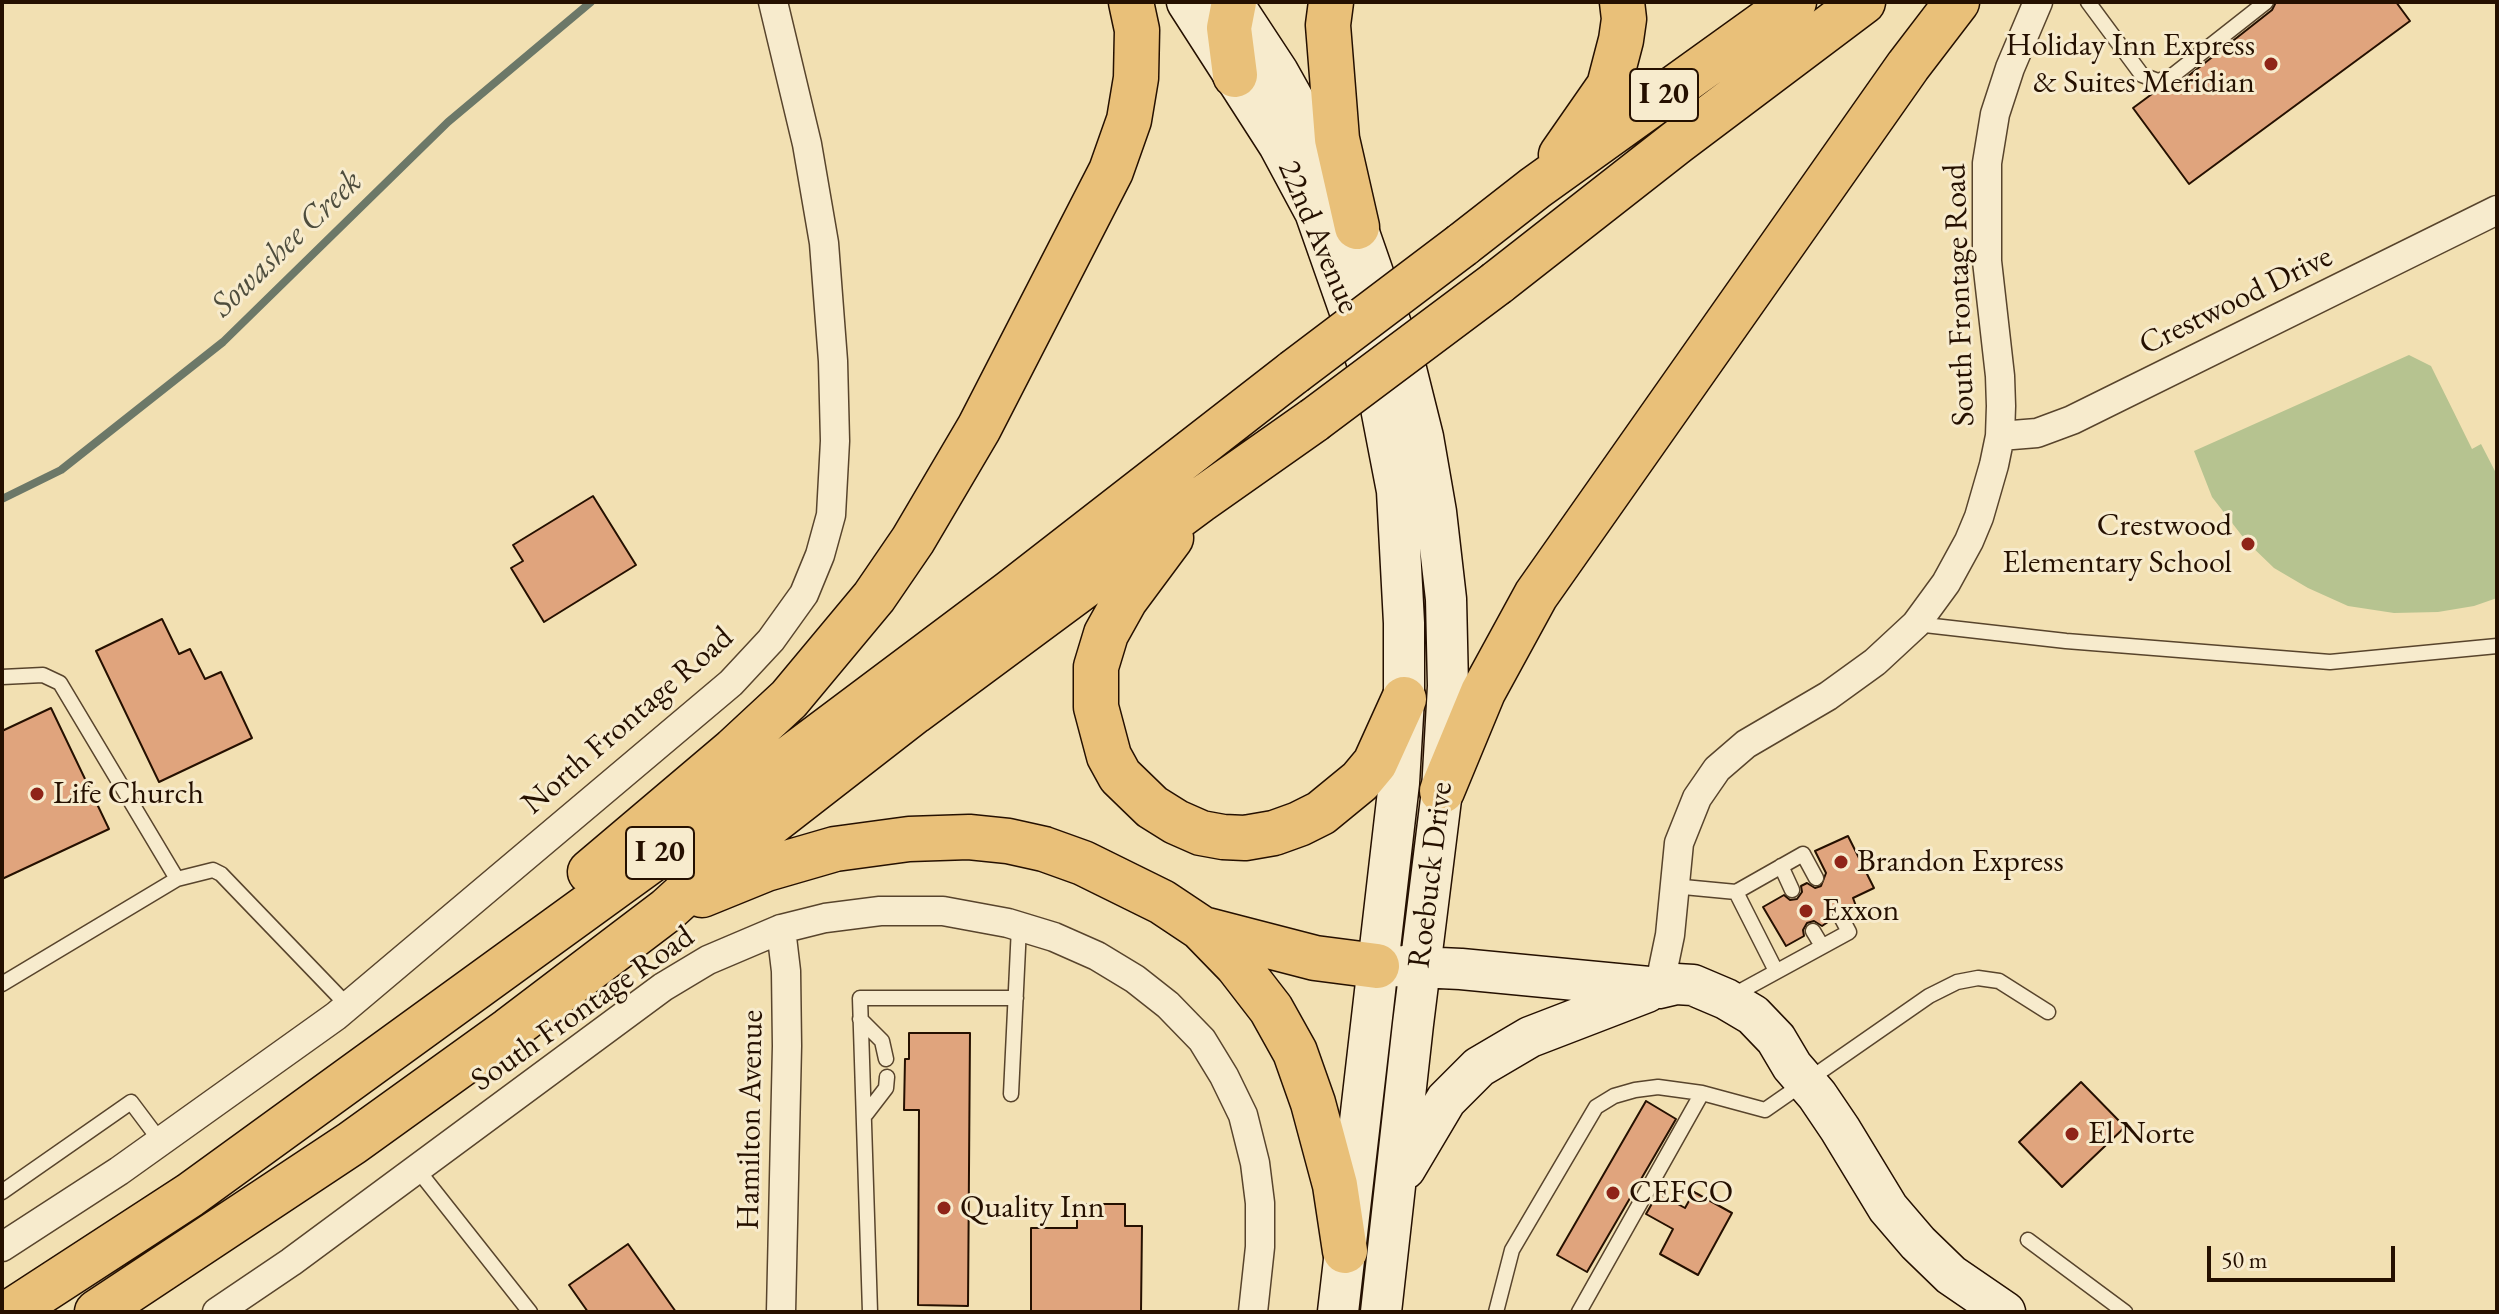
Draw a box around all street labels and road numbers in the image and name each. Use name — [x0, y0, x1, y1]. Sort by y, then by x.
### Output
road number: I 20 — [1630, 69, 1698, 121]
street label: 22nd Avenue — [1269, 155, 1367, 319]
street label: South Frontage Road — [1936, 163, 1984, 427]
street label: Crestwood Drive — [2133, 238, 2339, 364]
street label: North Frontage Road — [515, 619, 741, 823]
street label: Roebuck Drive — [1401, 780, 1461, 970]
road number: I 20 — [626, 827, 694, 879]
street label: South Frontage Road — [464, 918, 702, 1100]
street label: Hamilton Avenue — [730, 1010, 772, 1230]

